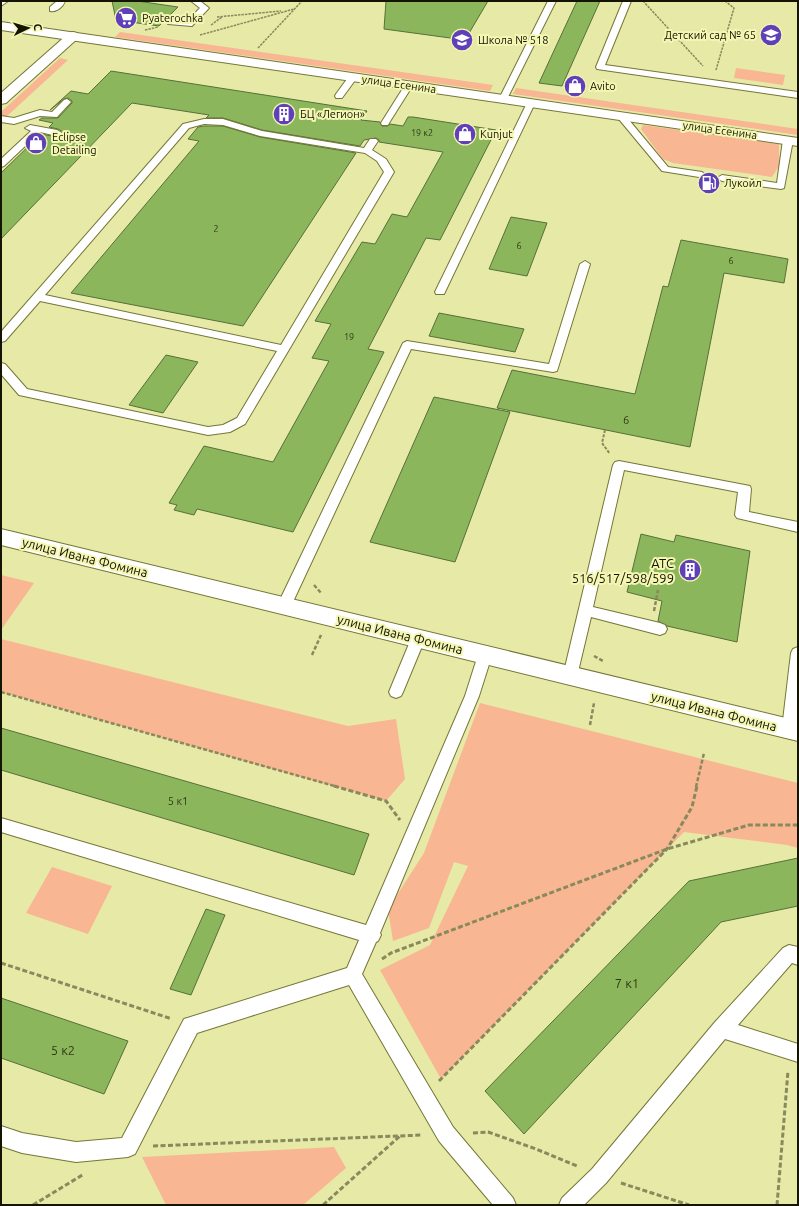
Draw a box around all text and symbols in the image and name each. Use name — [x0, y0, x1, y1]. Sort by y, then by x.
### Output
supermarket icon: Pyaterochka — [113, 5, 139, 31]
north arrow — [8, 8, 48, 48]
place label: Pyaterochka — [142, 12, 203, 24]
school or university icon: Детский сад № 65 — [758, 22, 784, 48]
text: С — [32, 23, 44, 31]
school or university icon: Школа № 518 — [449, 27, 475, 53]
place label: Детский сад № 65 — [664, 29, 756, 41]
place label: Школа № 518 — [478, 34, 548, 46]
street label: улица Есенина — [361, 73, 437, 95]
shop icon: Avito — [562, 73, 588, 99]
place label: Avito — [590, 80, 616, 92]
building icon: БЦ «Легион» — [271, 101, 297, 127]
place label: БЦ «Легион» — [300, 108, 365, 120]
street label: улица Есенина — [682, 119, 758, 141]
shop icon: Kunjut — [452, 121, 478, 147]
house number: 19 к2 — [411, 128, 433, 138]
place label: Kunjut — [480, 128, 513, 140]
shop icon: Eclipse Detailing — [23, 130, 49, 156]
place label: Eclipse Detailing — [52, 131, 97, 156]
fuel station icon: Лукойл — [696, 170, 722, 196]
place label: Лукойл — [724, 177, 762, 189]
house number: 2 — [213, 224, 219, 234]
house number: 6 — [516, 241, 522, 251]
house number: 6 — [728, 256, 734, 266]
house number: 19 — [344, 332, 354, 342]
house number: 6 — [623, 414, 629, 426]
street label: улица Ивана Фомина — [21, 535, 149, 579]
place label: АТС 516/517/598/599 — [572, 556, 674, 585]
building icon: АТС 516/517/598/599 — [677, 557, 703, 583]
street label: улица Ивана Фомина — [336, 612, 464, 656]
street label: улица Ивана Фомина — [650, 689, 778, 733]
house number: 5 к1 — [168, 795, 188, 807]
house number: 7 к1 — [615, 976, 639, 990]
house number: 5 к2 — [51, 1043, 75, 1057]

